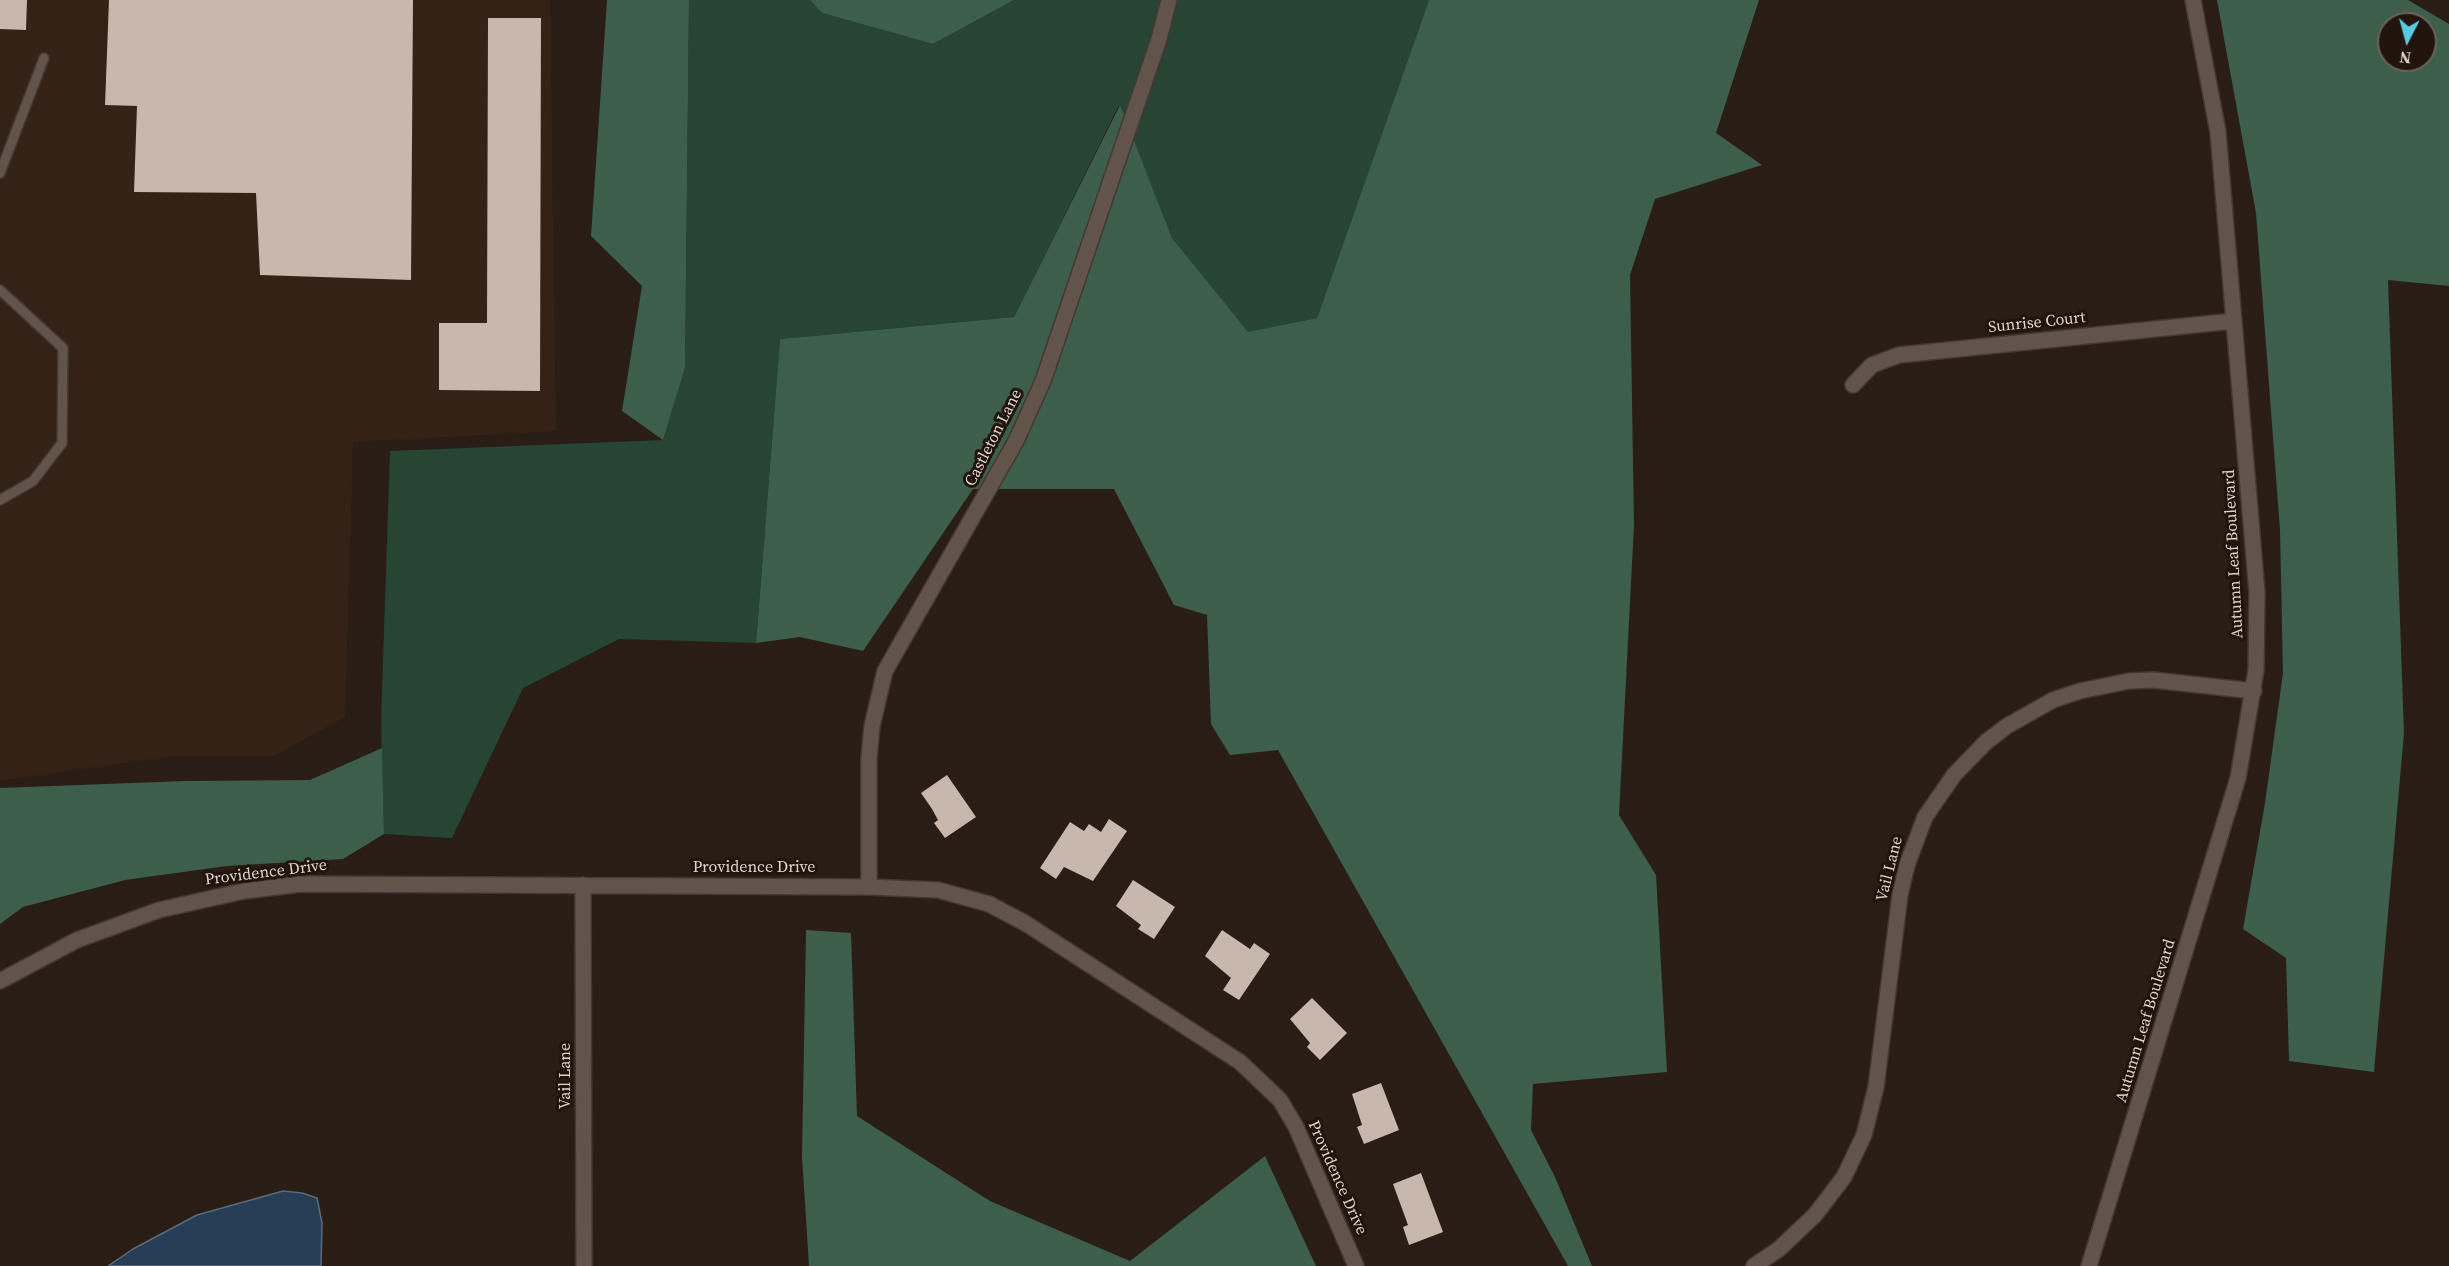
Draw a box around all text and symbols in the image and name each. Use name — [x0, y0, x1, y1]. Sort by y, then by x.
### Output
north arrow — [2377, 12, 2437, 72]
text: N — [2398, 46, 2412, 69]
street label: Sunrise Court — [1987, 308, 2087, 338]
street label: Castleton Lane — [961, 386, 1027, 490]
street label: Autumn Leaf Boulevard — [2220, 469, 2248, 639]
street label: Vail Lane — [1873, 834, 1907, 904]
street label: Providence Drive — [204, 856, 328, 890]
street label: Providence Drive — [693, 858, 815, 878]
street label: Autumn Leaf Boulevard — [2112, 937, 2180, 1105]
street label: Vail Lane — [556, 1043, 576, 1109]
street label: Providence Drive — [1303, 1118, 1371, 1238]

